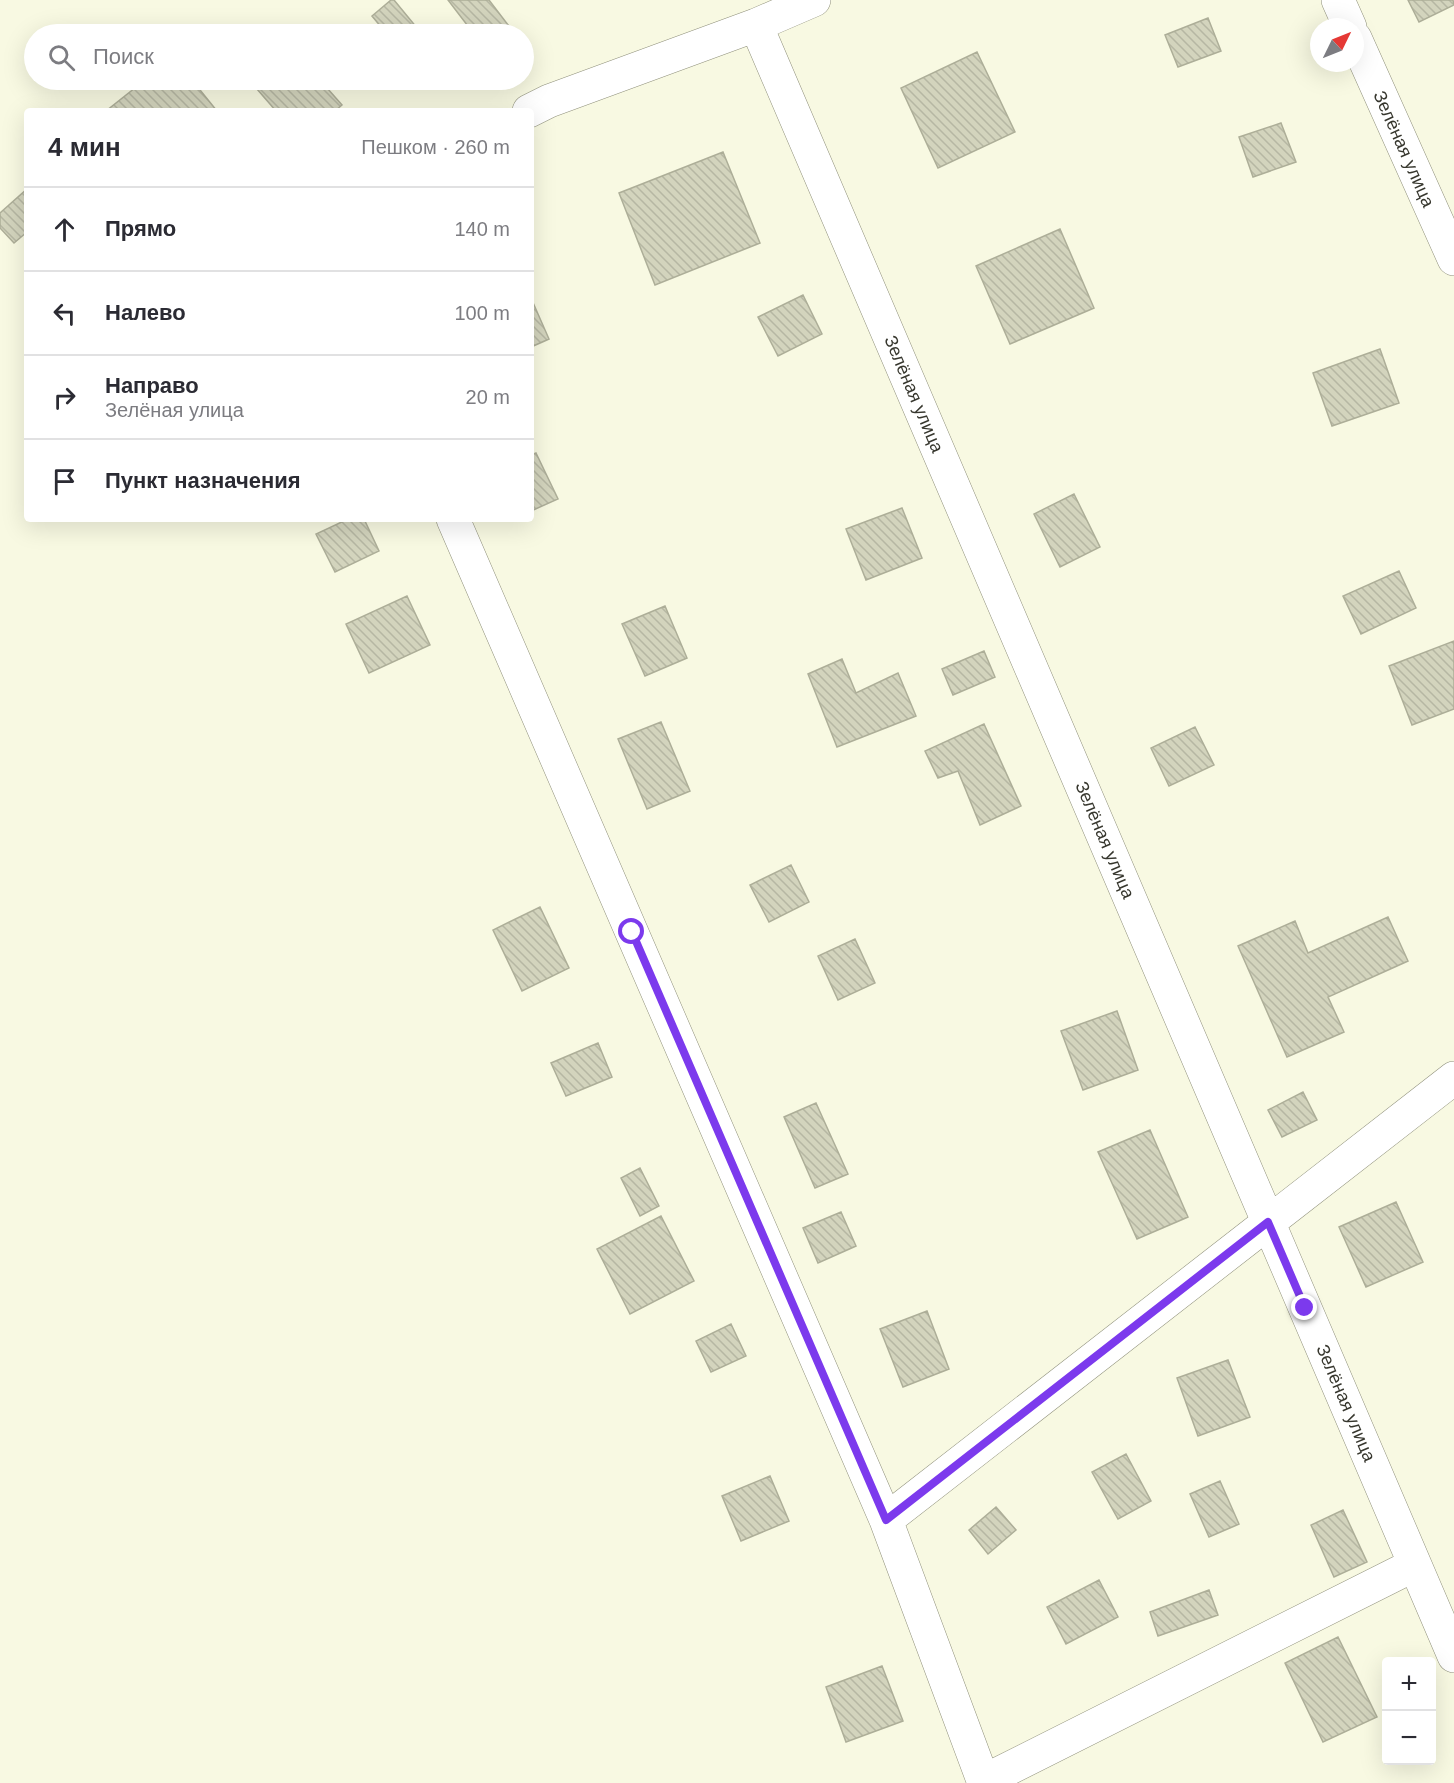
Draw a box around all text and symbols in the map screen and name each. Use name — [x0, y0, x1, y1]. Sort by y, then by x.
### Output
north arrow — [1310, 18, 1364, 72]
search box — [24, 24, 534, 90]
icon: search — [45, 41, 78, 74]
text: Поиск — [93, 44, 154, 69]
street label: Зелёная улица — [1369, 88, 1439, 211]
text: 4 мин — [48, 132, 121, 162]
text: Пешком · 260 m — [361, 136, 510, 158]
icon: ahead — [48, 213, 81, 246]
text: Прямо — [105, 216, 176, 241]
text: 140 m — [454, 218, 510, 240]
icon: left — [48, 297, 81, 330]
text: Налево — [105, 300, 186, 325]
text: 100 m — [454, 302, 510, 324]
street label: Зелёная улица — [880, 333, 948, 456]
text: Направо — [105, 373, 199, 398]
icon: right — [48, 381, 81, 414]
text: 20 m — [466, 386, 510, 408]
text: Зелёная улица — [105, 399, 244, 421]
icon: arrive — [48, 465, 81, 498]
text: Пункт назначения — [105, 468, 301, 493]
street label: Зелёная улица — [1071, 779, 1139, 902]
route start — [618, 918, 644, 944]
route end — [1291, 1294, 1317, 1320]
street label: Зелёная улица — [1312, 1342, 1380, 1465]
map controls — [1382, 1657, 1436, 1765]
button: + — [1382, 1657, 1436, 1711]
button: − — [1382, 1711, 1436, 1765]

